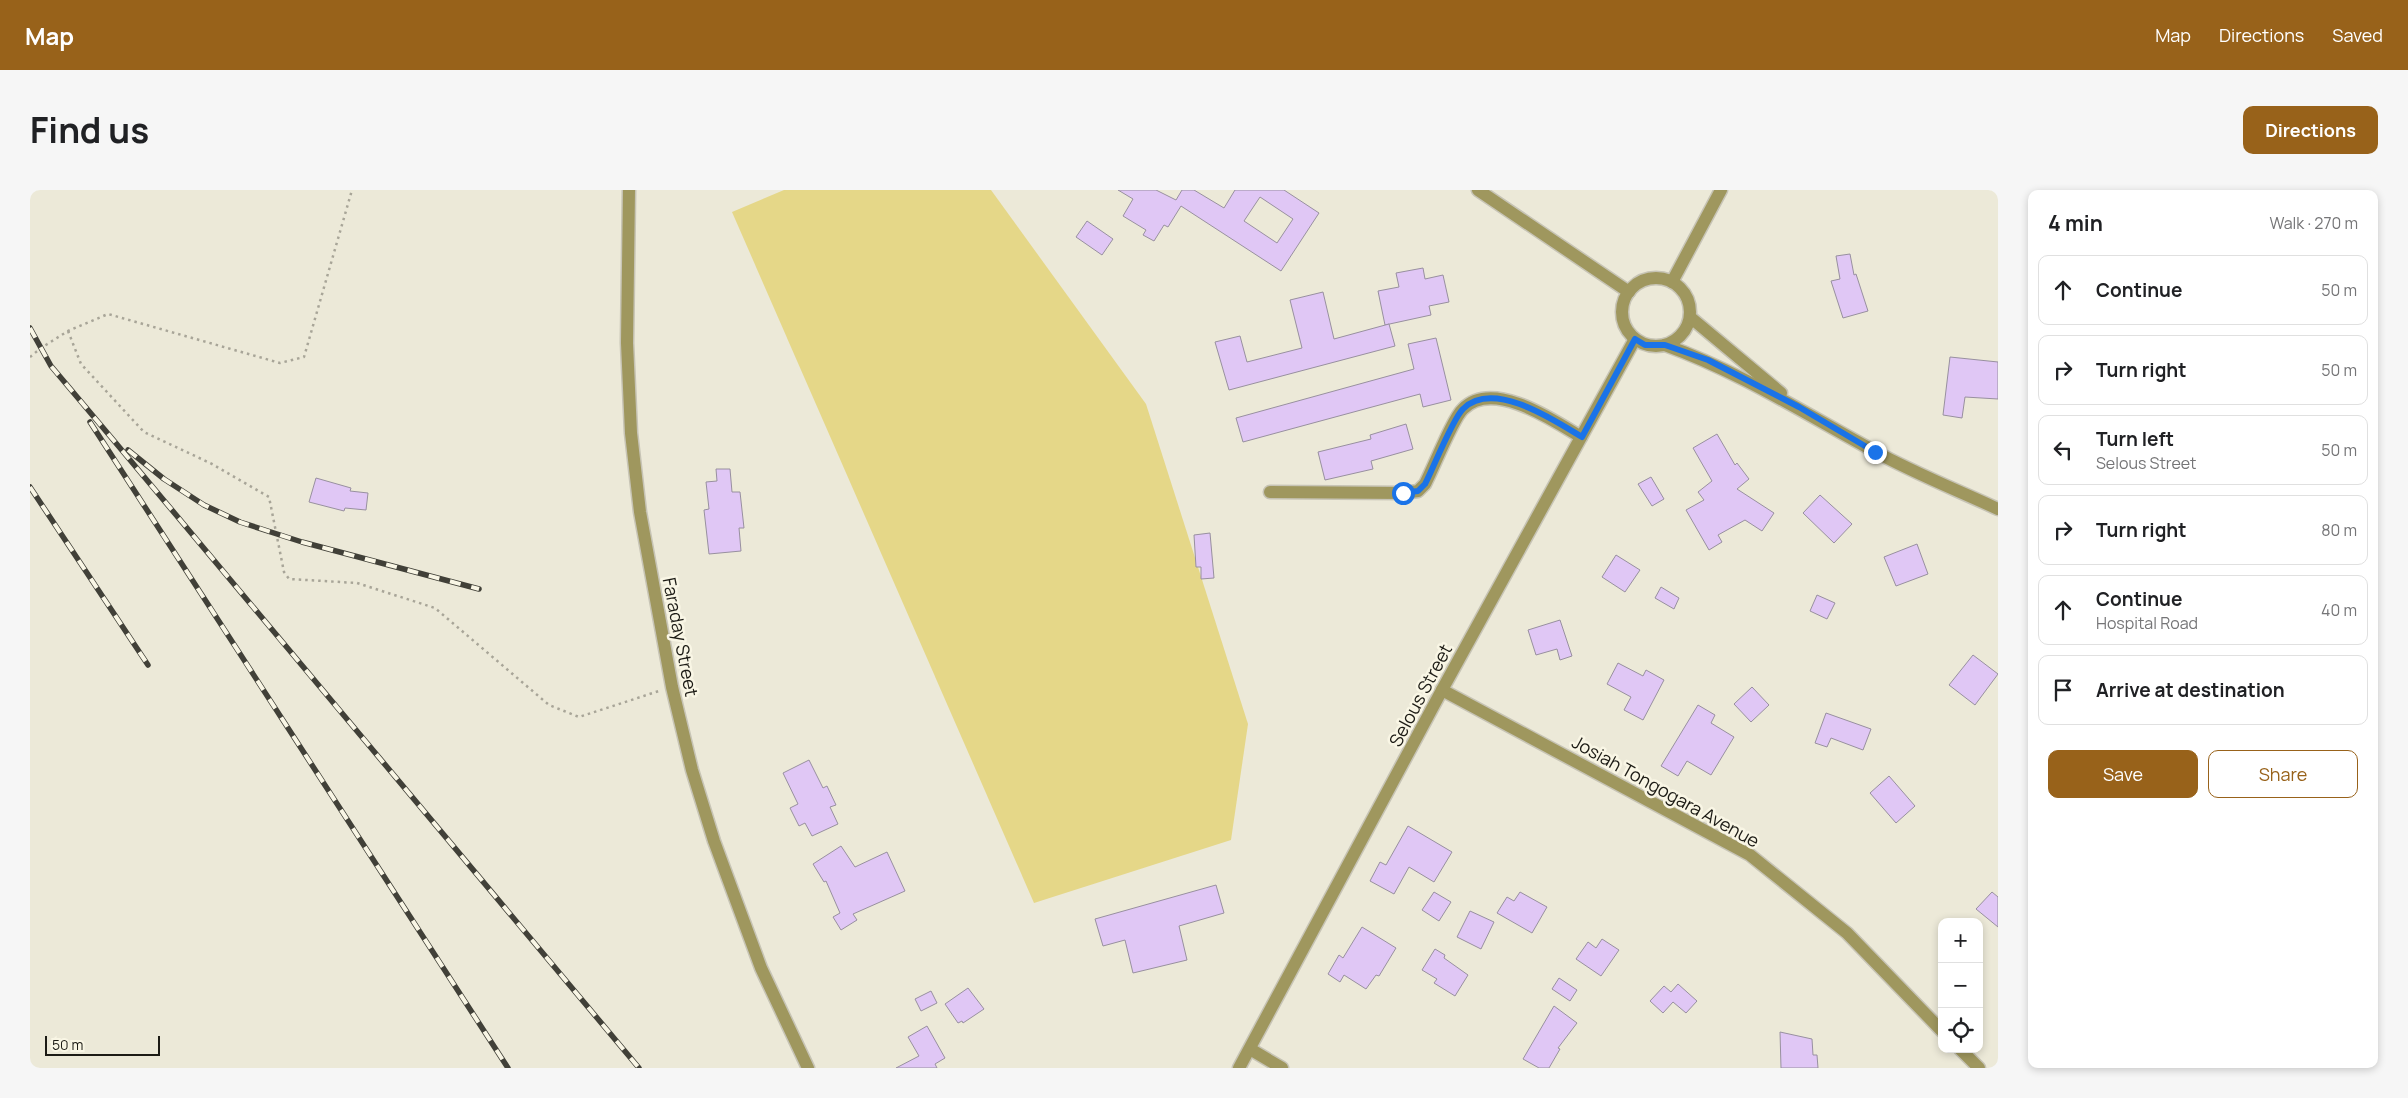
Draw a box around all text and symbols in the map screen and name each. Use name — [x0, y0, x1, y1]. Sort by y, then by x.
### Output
text: Map — [25, 19, 74, 52]
text: Map — [2155, 23, 2191, 47]
text: Directions — [2219, 23, 2304, 47]
text: Saved — [2332, 23, 2383, 47]
text: Find us — [30, 106, 149, 154]
button: Directions — [2243, 106, 2378, 154]
text: 4 min — [2048, 209, 2103, 237]
text: Walk · 270 m — [2269, 212, 2358, 234]
icon: ahead — [2049, 276, 2077, 304]
text: Continue — [2096, 277, 2182, 303]
text: 50 m — [2321, 279, 2357, 301]
icon: right — [2049, 356, 2077, 384]
text: Turn right — [2096, 357, 2186, 383]
text: 50 m — [2321, 359, 2357, 381]
text: Turn left — [2096, 426, 2174, 452]
icon: left — [2049, 436, 2077, 464]
text: 50 m — [2321, 439, 2357, 461]
route end — [1864, 441, 1887, 464]
text: Selous Street — [2096, 452, 2197, 474]
route start — [1392, 482, 1415, 505]
icon: right — [2049, 516, 2077, 544]
text: Turn right — [2096, 517, 2186, 543]
text: 80 m — [2321, 519, 2357, 541]
street label: Faraday Street — [658, 575, 704, 699]
text: Continue — [2096, 586, 2182, 612]
icon: ahead — [2049, 596, 2077, 624]
text: 40 m — [2321, 599, 2357, 621]
text: Hospital Road — [2096, 612, 2198, 634]
street label: Selous Street — [1383, 639, 1457, 751]
icon: arrive — [2049, 676, 2077, 704]
text: Arrive at destination — [2096, 677, 2285, 703]
street label: Josiah Tongogara Avenue — [1568, 729, 1764, 853]
button: Save — [2048, 750, 2198, 798]
button: Share — [2208, 750, 2358, 798]
map controls — [1938, 918, 1983, 1053]
button: + — [1938, 918, 1983, 963]
button: − — [1938, 963, 1983, 1008]
button: locate — [1938, 1008, 1983, 1053]
scale bar — [45, 1033, 160, 1056]
text: 50 m — [52, 1035, 83, 1054]

